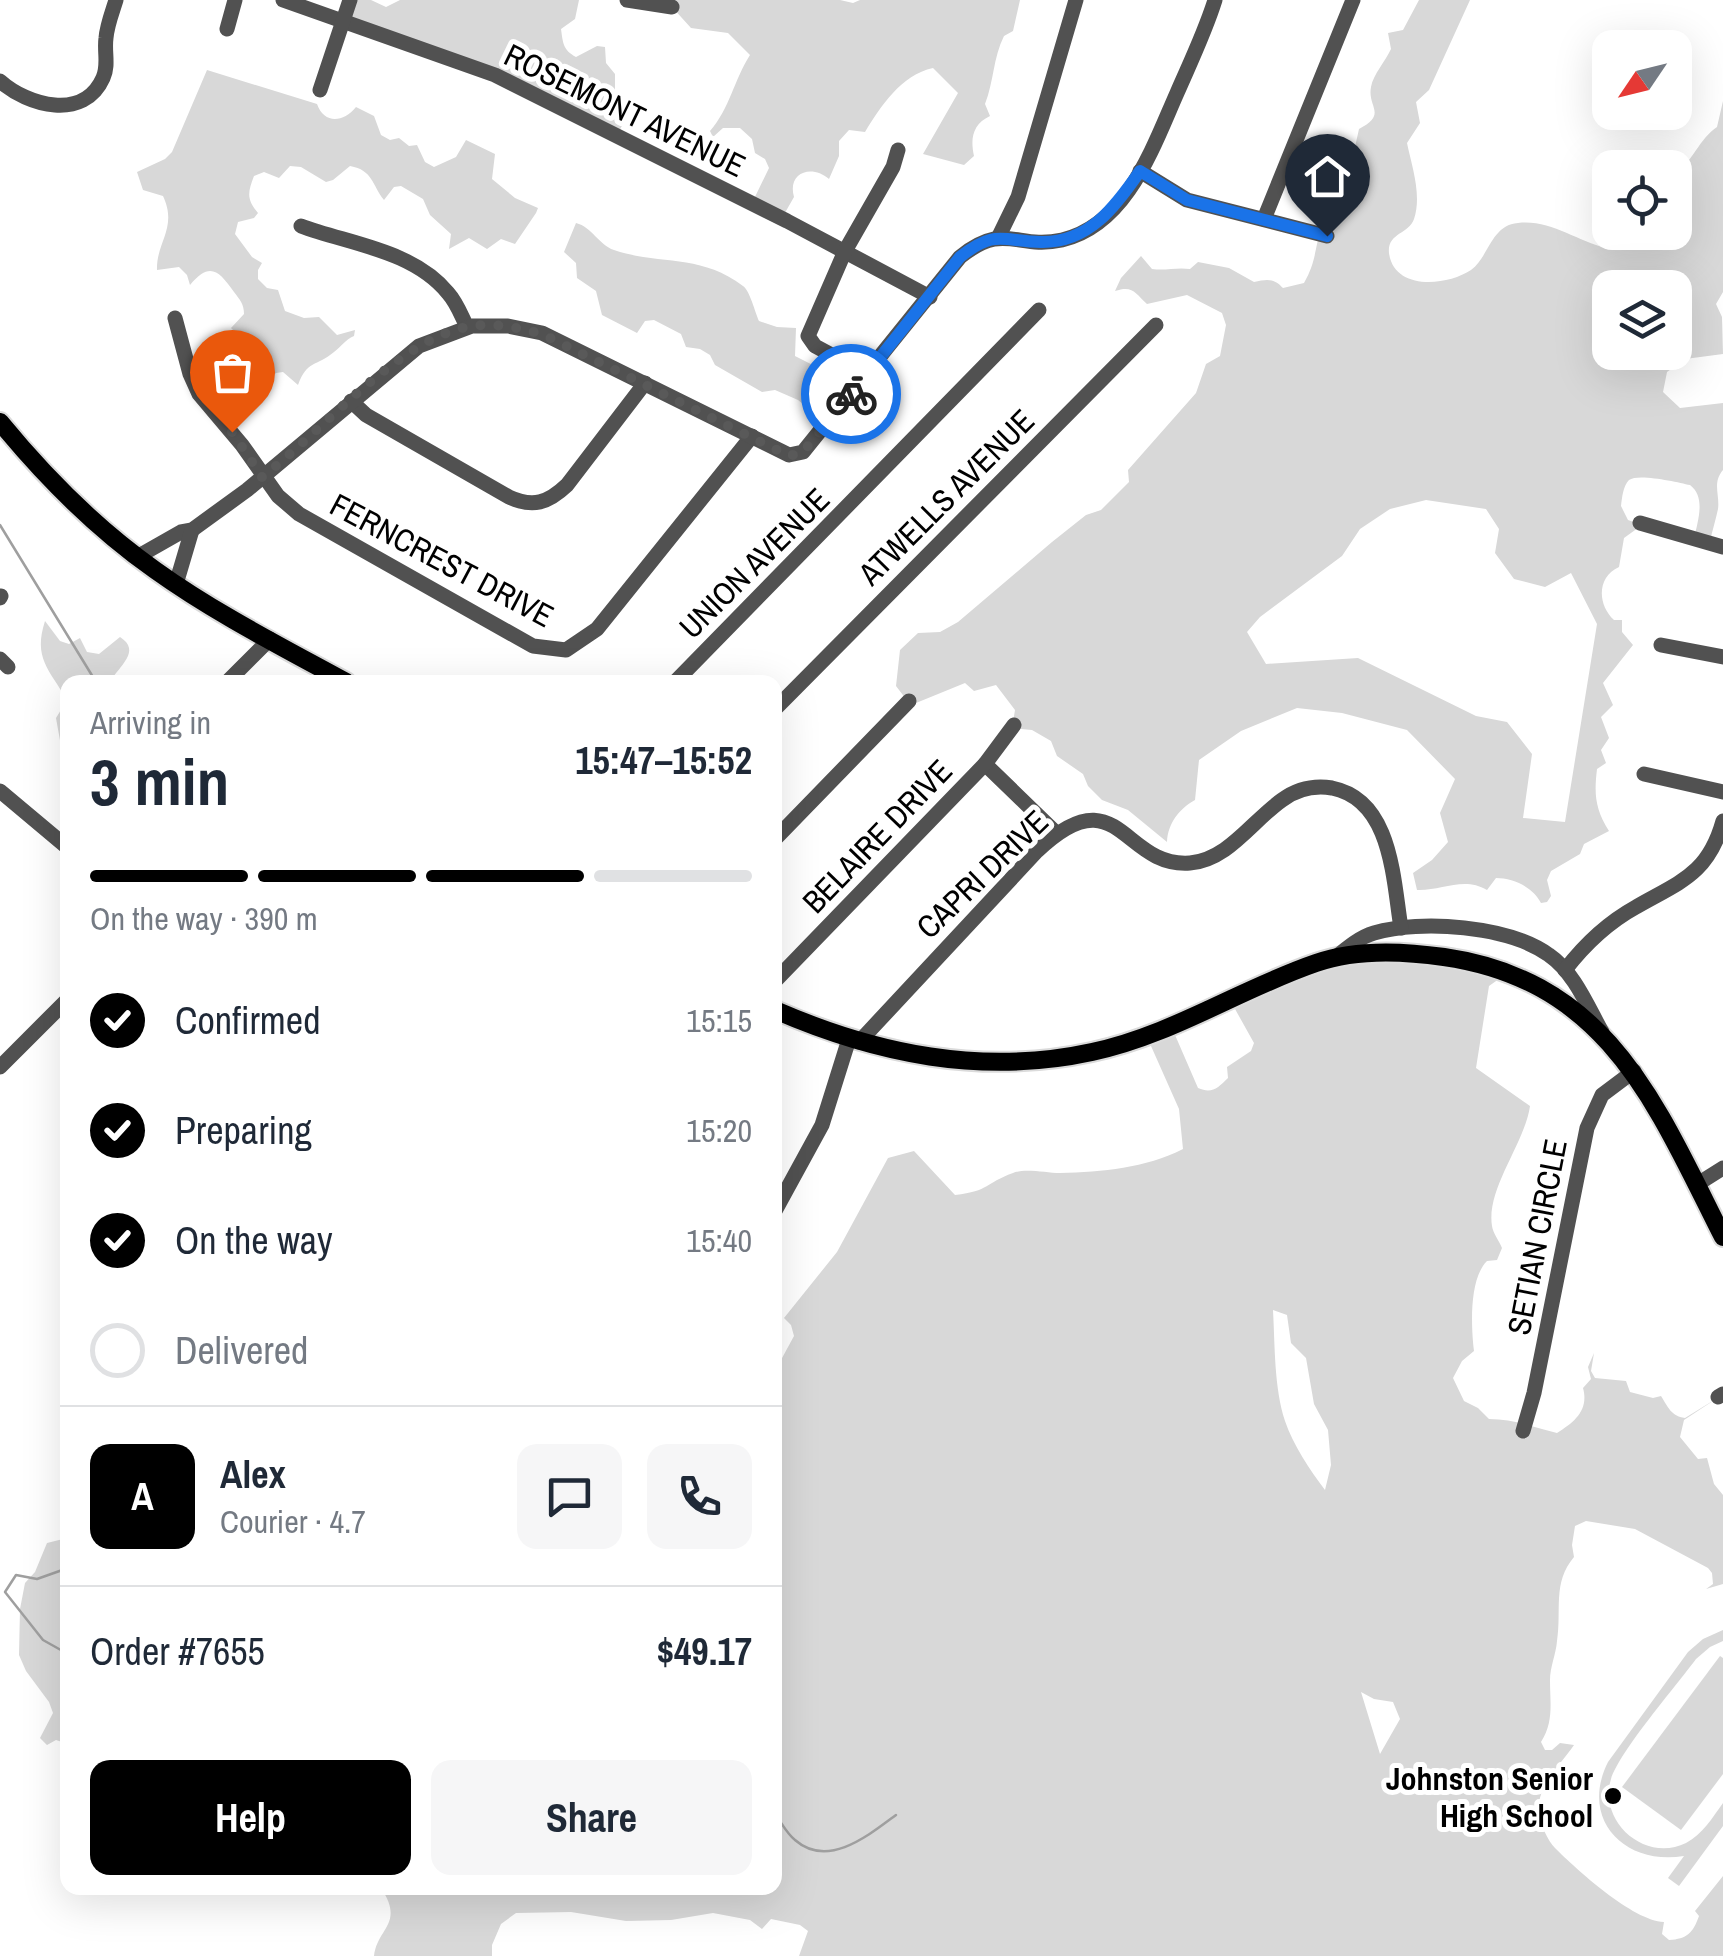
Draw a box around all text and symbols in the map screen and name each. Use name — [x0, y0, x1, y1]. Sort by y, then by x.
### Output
north arrow — [1592, 30, 1692, 130]
map controls — [1592, 30, 1692, 370]
street label: ROSEMONT AVENUE — [497, 33, 753, 187]
pin — [1285, 134, 1370, 237]
icon: home — [1300, 149, 1355, 204]
button: locate — [1592, 150, 1692, 250]
button: layers — [1592, 270, 1692, 370]
pin — [190, 330, 275, 433]
courier — [801, 344, 901, 444]
icon: bag — [205, 345, 260, 400]
icon: bike — [824, 367, 879, 422]
street label: ATWELLS AVENUE — [848, 400, 1043, 595]
street label: UNION AVENUE — [669, 478, 839, 648]
street label: FERNCREST DRIVE — [323, 483, 561, 637]
text: Arriving in — [90, 701, 211, 744]
text: 15:47–15:52 — [575, 735, 752, 786]
text: 3 min — [90, 738, 229, 825]
street label: BELAIRE DRIVE — [793, 750, 961, 922]
street label: CAPRI DRIVE — [907, 800, 1057, 948]
text: On the way · 390 m — [90, 897, 318, 940]
icon: check — [90, 993, 145, 1048]
text: Confirmed — [175, 995, 320, 1046]
text: 15:15 — [686, 999, 752, 1042]
icon: check — [90, 1103, 145, 1158]
text: Preparing — [175, 1105, 312, 1156]
text: 15:20 — [686, 1109, 752, 1152]
street label: SETIAN CIRCLE — [1497, 1136, 1577, 1338]
icon: check — [90, 1213, 145, 1268]
text: On the way — [175, 1215, 333, 1266]
text: 15:40 — [686, 1219, 752, 1262]
text: Delivered — [175, 1325, 308, 1376]
button: chat — [517, 1444, 622, 1549]
button: phone — [647, 1444, 752, 1549]
text: Alex — [220, 1449, 286, 1500]
text: A — [131, 1471, 154, 1522]
text: Courier · 4.7 — [220, 1500, 366, 1543]
text: Order #7655 — [90, 1626, 265, 1677]
text: $49.17 — [657, 1626, 752, 1677]
place label: Johnston Senior High School — [1386, 1757, 1594, 1837]
button: Help — [90, 1760, 411, 1875]
button: Share — [431, 1760, 752, 1875]
marker: Johnston Senior High School — [1602, 1785, 1624, 1807]

